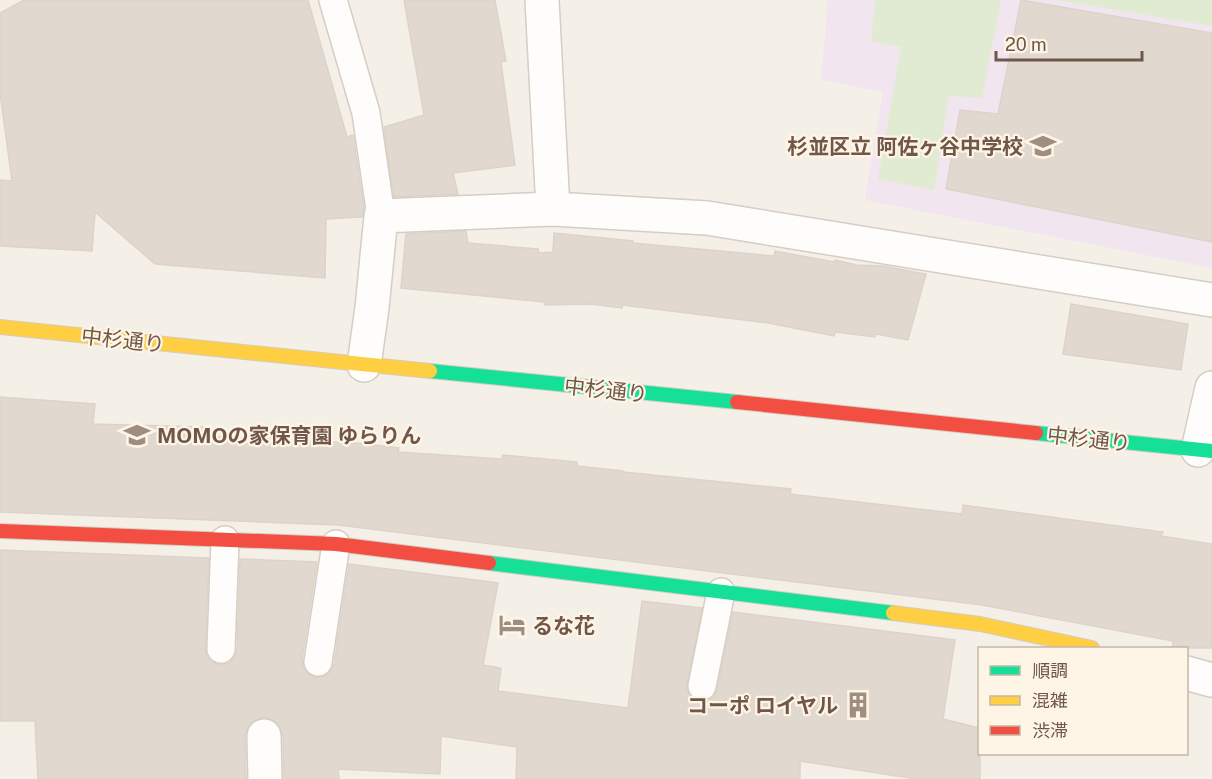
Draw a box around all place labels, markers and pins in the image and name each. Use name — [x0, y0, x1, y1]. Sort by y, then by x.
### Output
school or university icon: 杉並区立 阿佐ヶ谷中学校 — [1028, 131, 1058, 161]
place label: 杉並区立 阿佐ヶ谷中学校 — [787, 134, 1023, 159]
school or university icon: MOMOの家保育園 ゆらりん — [122, 420, 152, 450]
place label: MOMOの家保育園 ゆらりん — [157, 423, 421, 448]
hotel icon: るな花 — [497, 610, 527, 640]
place label: るな花 — [532, 613, 595, 638]
building icon: コーポ ロイヤル — [843, 690, 873, 720]
place label: コーポ ロイヤル — [687, 693, 838, 718]

